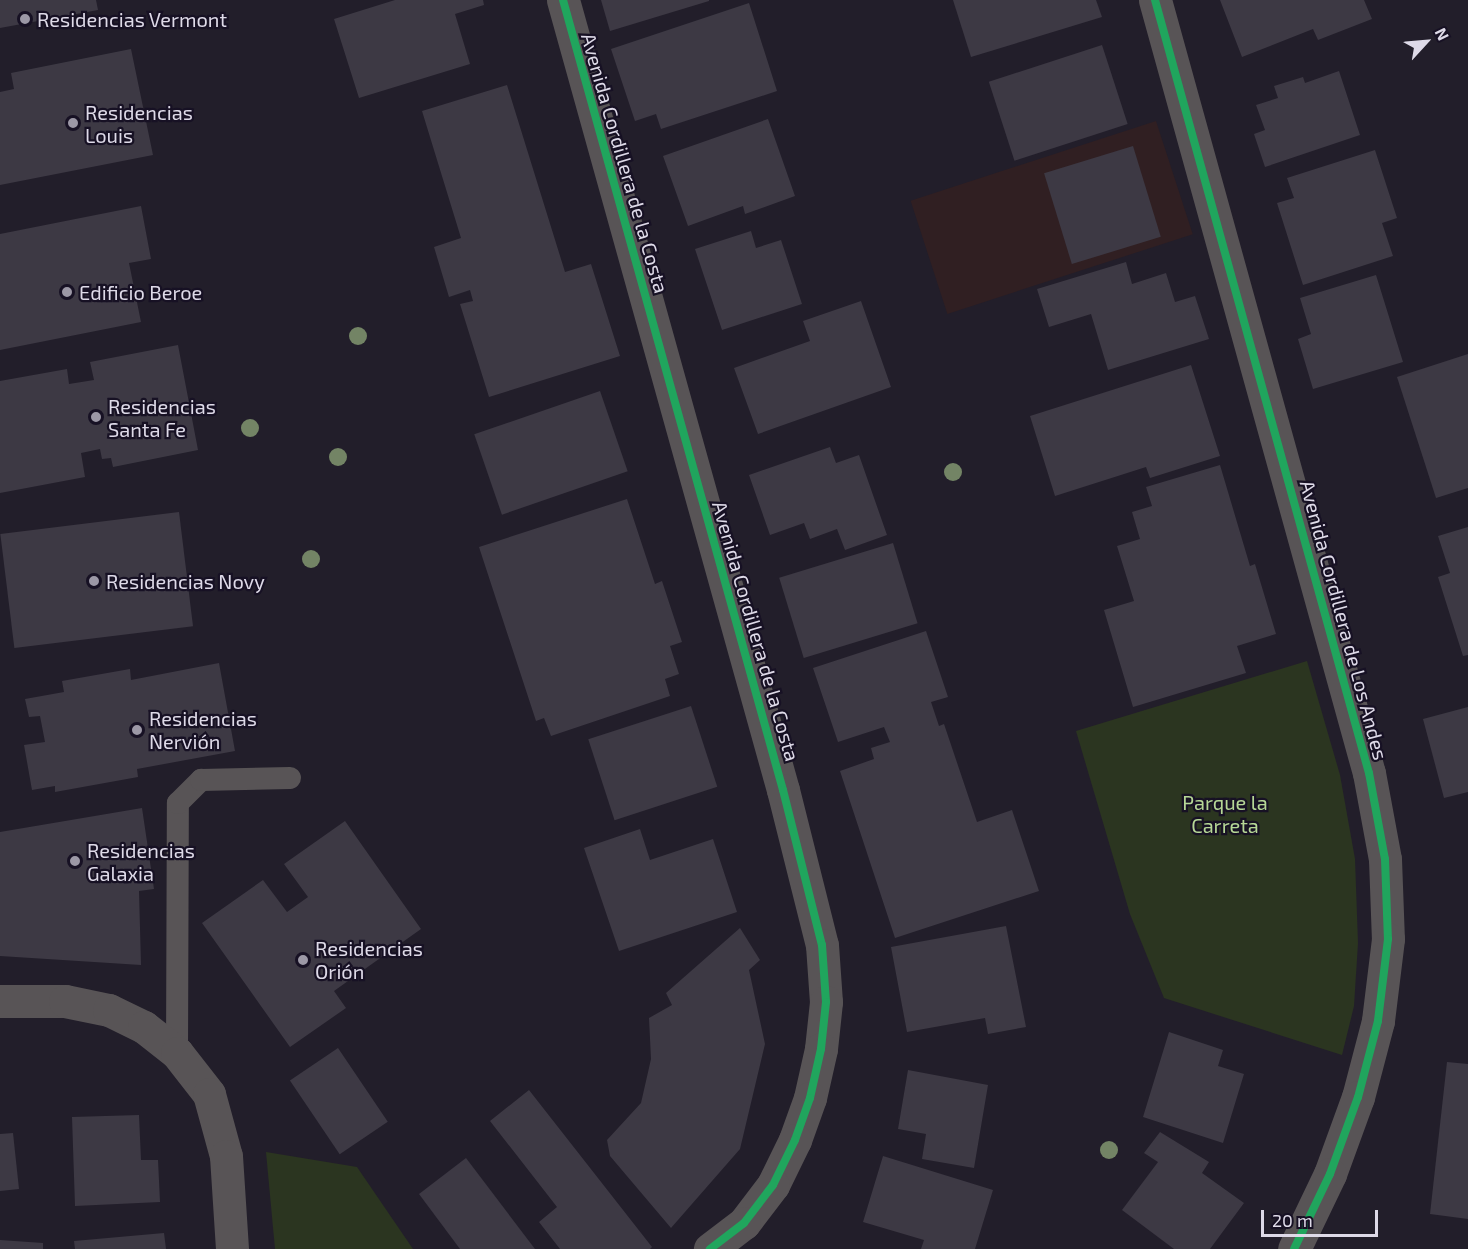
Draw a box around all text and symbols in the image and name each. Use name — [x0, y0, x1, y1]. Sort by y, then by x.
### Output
place label: Residencias Vermont — [37, 7, 228, 31]
marker: Residencias Vermont — [18, 12, 32, 26]
north arrow — [1396, 12, 1456, 72]
text: N — [1432, 25, 1454, 43]
street label: Avenida Cordillera de la Costa — [576, 30, 674, 296]
place label: Residencias Louis — [85, 100, 193, 147]
marker: Residencias Louis — [66, 116, 80, 130]
place label: Edificio Beroe — [79, 280, 202, 304]
marker: Edificio Beroe — [60, 285, 74, 299]
place label: Residencias Santa Fe — [108, 394, 216, 441]
marker: Residencias Santa Fe — [89, 410, 103, 424]
street label: Avenida Cordillera de Los Andes — [1295, 477, 1393, 763]
street label: Avenida Cordillera de la Costa — [707, 498, 805, 764]
place label: Residencias Novy — [106, 569, 265, 593]
marker: Residencias Novy — [87, 574, 101, 588]
place label: Residencias Nervión — [149, 706, 257, 753]
marker: Residencias Nervión — [130, 723, 144, 737]
park label: Parque la Carreta — [1182, 790, 1268, 837]
place label: Residencias Galaxia — [87, 838, 195, 885]
marker: Residencias Galaxia — [68, 854, 82, 868]
place label: Residencias Orión — [315, 936, 423, 983]
marker: Residencias Orión — [296, 953, 310, 967]
scale bar — [1264, 1198, 1381, 1236]
text: 20 m — [1272, 1209, 1313, 1231]

